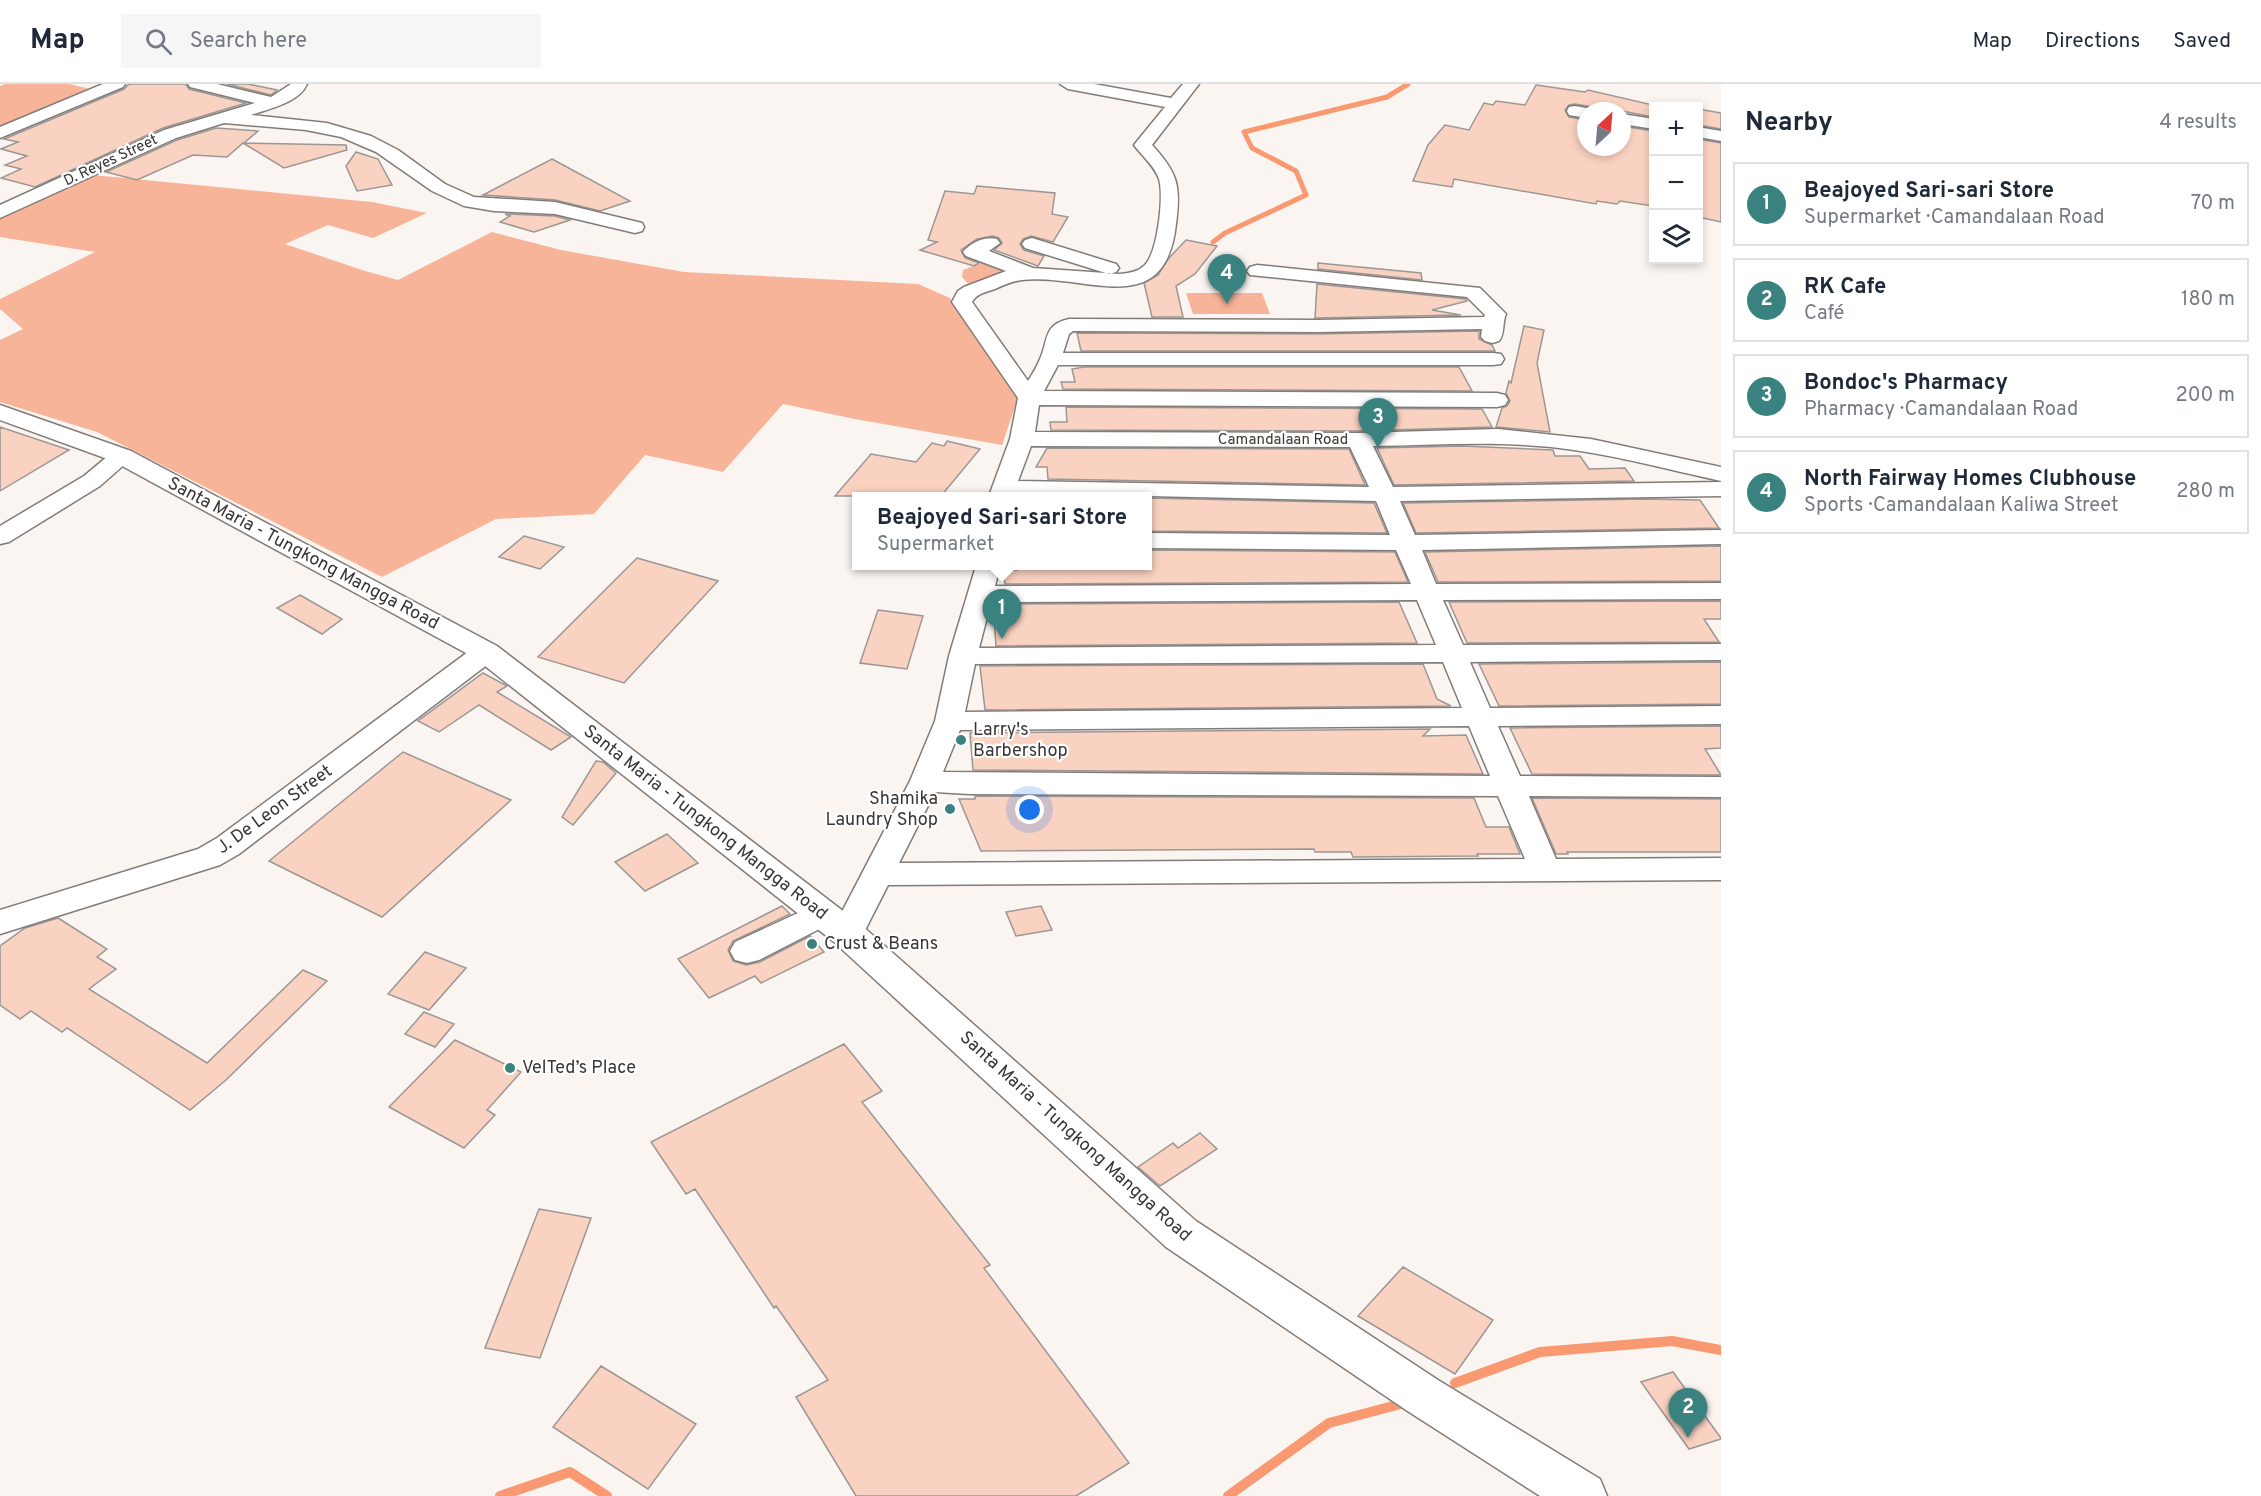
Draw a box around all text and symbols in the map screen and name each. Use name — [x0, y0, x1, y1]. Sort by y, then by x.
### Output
search box — [121, 14, 541, 68]
text: Map — [30, 23, 85, 59]
icon: search — [142, 25, 175, 58]
text: Search here — [190, 28, 307, 55]
text: Map — [1972, 28, 2012, 55]
text: Directions — [2045, 28, 2140, 55]
text: Saved — [2173, 28, 2231, 55]
north arrow — [1577, 102, 1631, 156]
map controls — [1649, 102, 1703, 264]
button: + — [1649, 102, 1703, 156]
text: Nearby — [1745, 107, 1833, 140]
text: 4 results — [2160, 110, 2237, 136]
street label: D. Reyes Street — [61, 131, 161, 191]
button: − — [1649, 156, 1703, 210]
text: Beajoyed Sari-sari Store — [1804, 178, 2054, 205]
text: 1 — [1763, 191, 1771, 217]
text: 70 m — [2191, 191, 2235, 217]
text: Supermarket · Camandalaan Road — [1804, 205, 2104, 231]
button: layers — [1649, 210, 1703, 264]
pin: 4 — [1208, 254, 1246, 304]
text: RK Cafe — [1804, 274, 1886, 301]
text: 2 — [1760, 287, 1773, 313]
text: 180 m — [2181, 287, 2235, 313]
text: Café — [1804, 301, 1844, 327]
text: Bondoc's Pharmacy — [1804, 370, 2008, 397]
text: 3 — [1761, 383, 1773, 409]
text: 200 m — [2176, 383, 2235, 409]
text: Pharmacy · Camandalaan Road — [1804, 397, 2078, 423]
pin: 3 — [1358, 398, 1398, 448]
street label: Camandalaan Road — [1218, 431, 1348, 450]
text: North Fairway Homes Clubhouse — [1804, 466, 2136, 493]
street label: Santa Maria - Tungkong Mangga Road — [163, 472, 443, 636]
text: 4 — [1760, 479, 1773, 505]
text: 280 m — [2176, 479, 2235, 505]
popup — [852, 492, 1152, 570]
text: Sports · Camandalaan Kaliwa Street — [1804, 493, 2118, 519]
text: Beajoyed Sari-sari Store — [877, 505, 1127, 532]
text: Supermarket — [877, 532, 994, 558]
pin: 1 — [982, 590, 1022, 639]
place label: Larry's Barbershop — [973, 719, 1068, 763]
street label: Santa Maria - Tungkong Mangga Road — [578, 720, 832, 926]
marker: Larry's Barbershop — [954, 733, 968, 747]
street label: J. De Leon Street — [213, 760, 337, 860]
place label: Shamika Laundry Shop — [825, 788, 938, 832]
your location — [1015, 795, 1044, 824]
marker: Shamika Laundry Shop — [943, 802, 957, 816]
place label: Crust & Beans — [824, 933, 938, 956]
marker: Crust & Beans — [805, 937, 819, 951]
street label: Santa Maria - Tungkong Mangga Road — [954, 1027, 1196, 1247]
place label: VelTed’s Place — [522, 1057, 636, 1080]
marker: VelTed’s Place — [503, 1061, 517, 1075]
pin: 2 — [1668, 1388, 1708, 1438]

